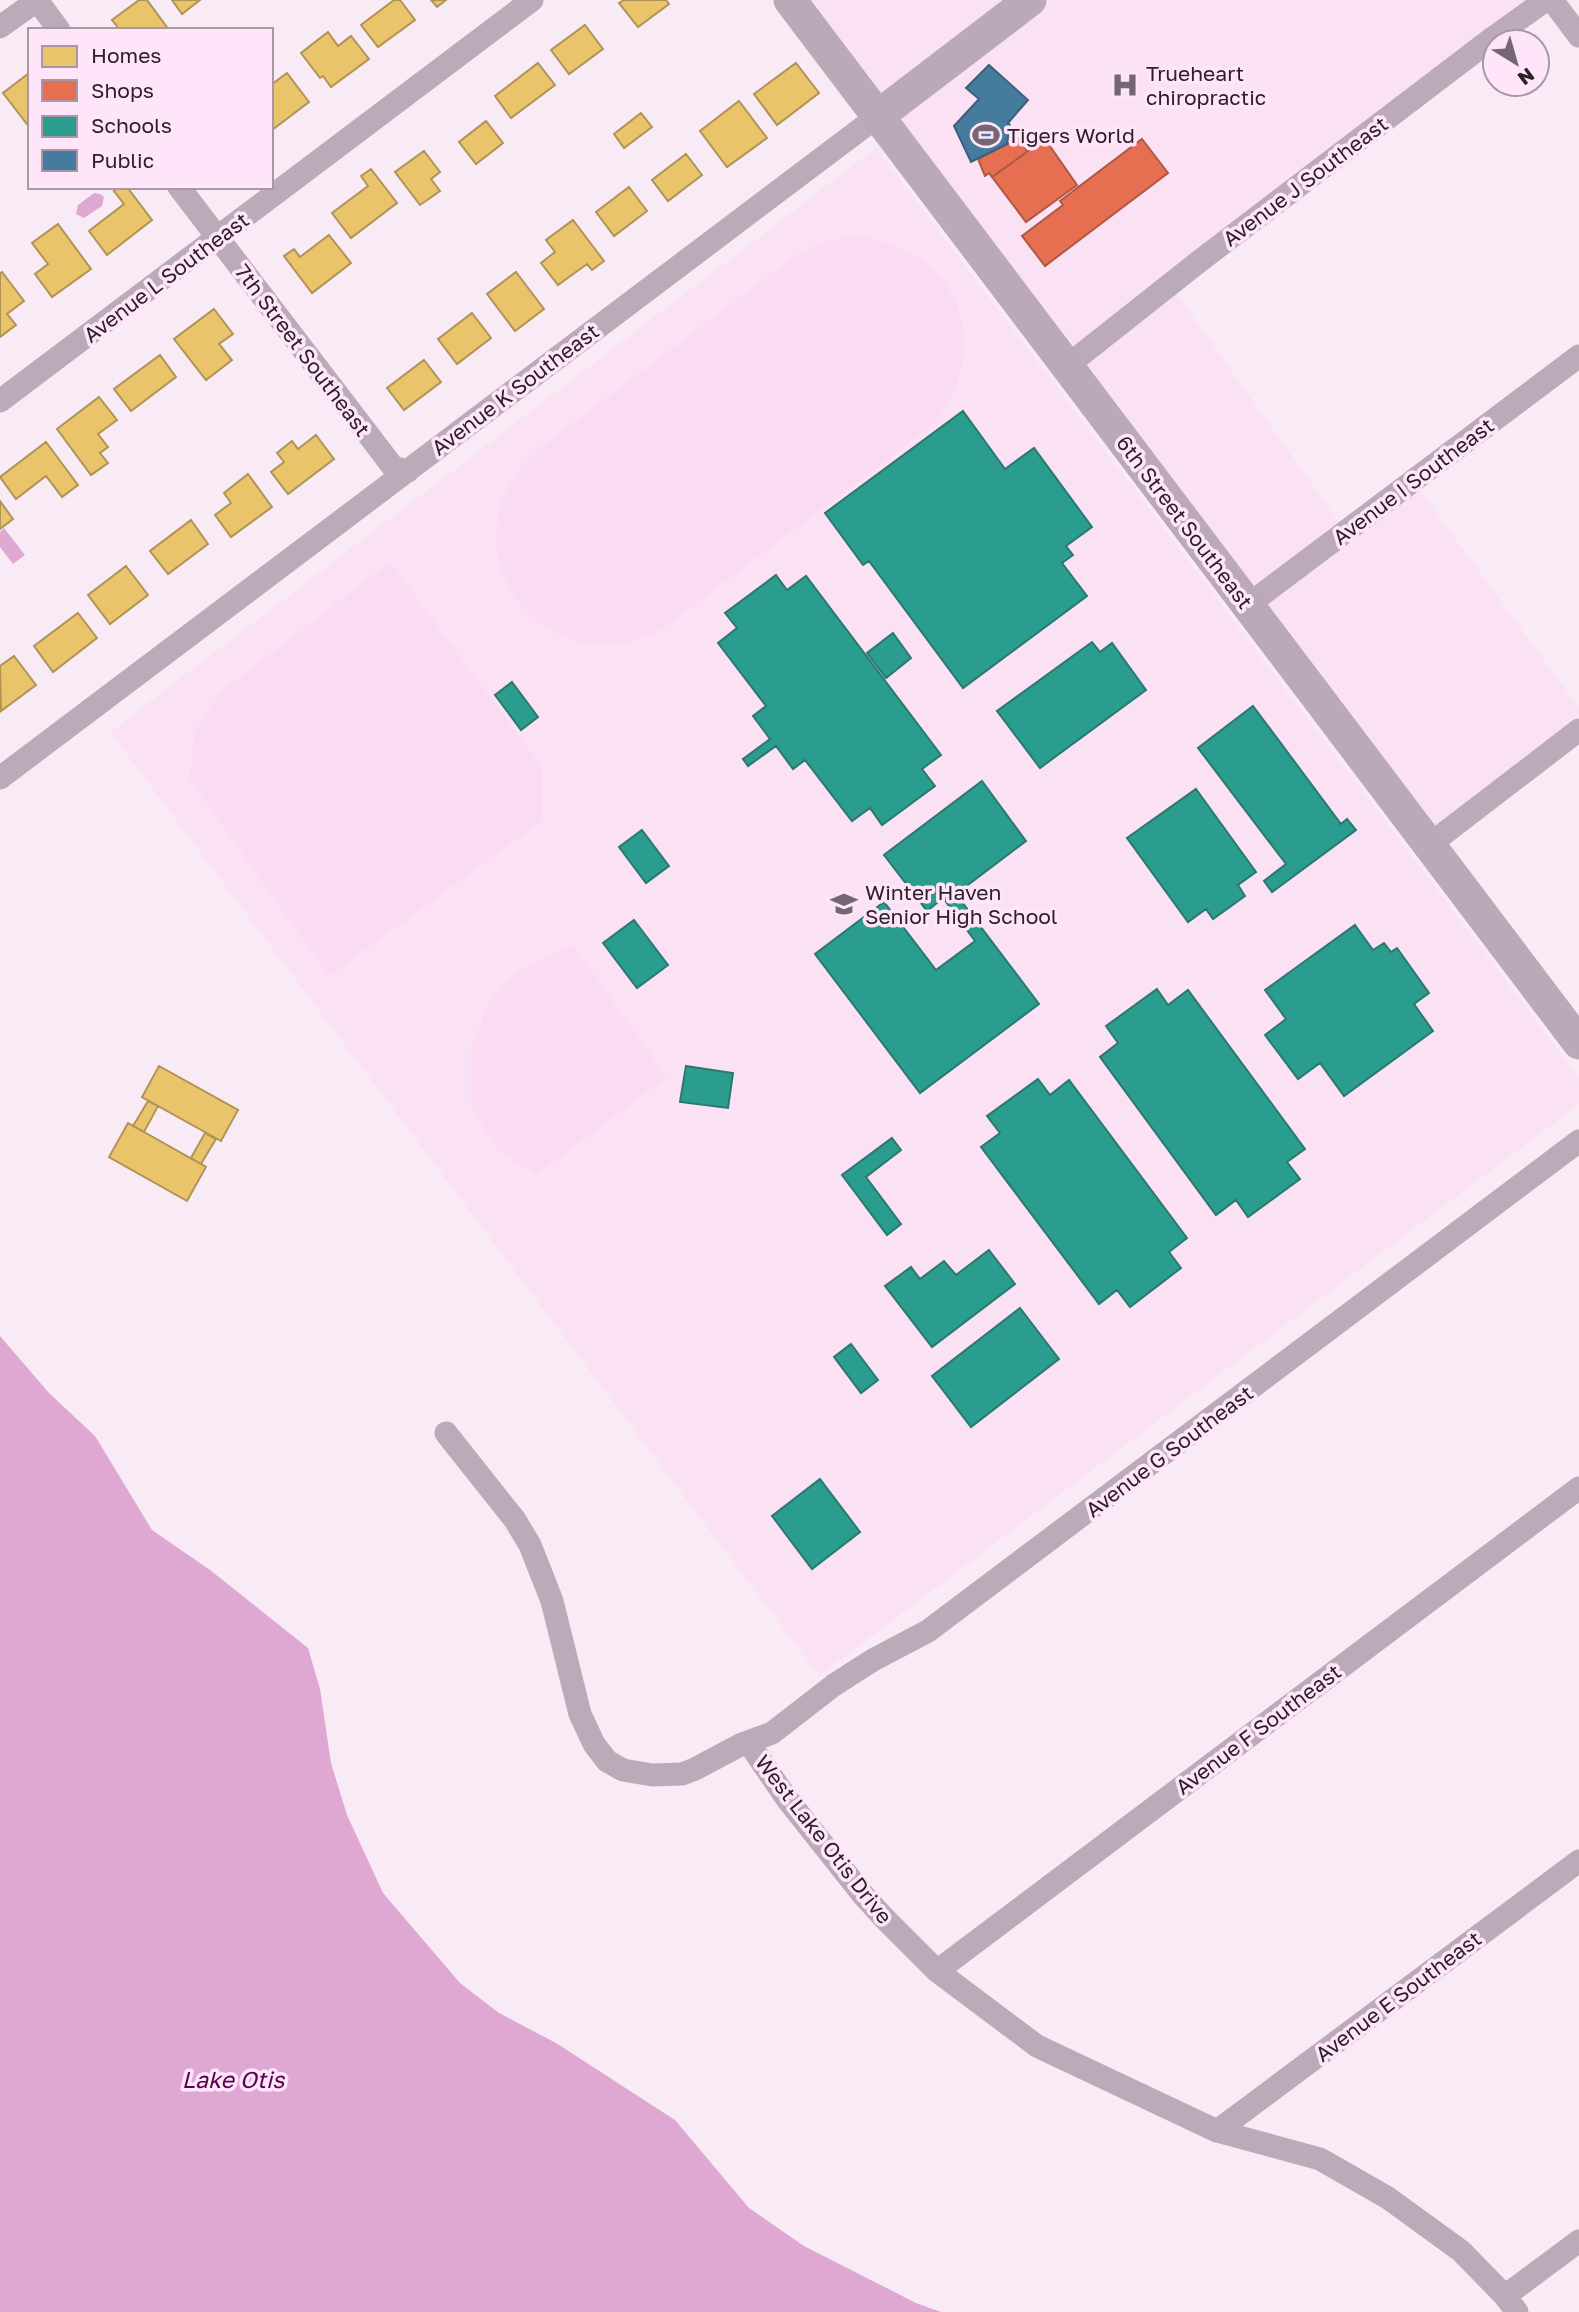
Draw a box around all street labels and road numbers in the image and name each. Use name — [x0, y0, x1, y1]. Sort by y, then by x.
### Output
street label: Avenue J Southeast — [1217, 110, 1393, 252]
street label: Avenue L Southeast — [78, 206, 254, 348]
street label: 7th Street Southeast — [230, 259, 376, 441]
street label: Avenue K Southeast — [426, 318, 604, 460]
street label: Avenue I Southeast — [1327, 412, 1499, 550]
street label: 6th Street Southeast — [1111, 430, 1259, 614]
street label: Avenue G Southeast — [1080, 1380, 1258, 1522]
street label: Avenue F Southeast — [1170, 1658, 1346, 1800]
street label: West Lake Otis Drive — [750, 1749, 898, 1929]
street label: Avenue E Southeast — [1310, 1925, 1486, 2067]

